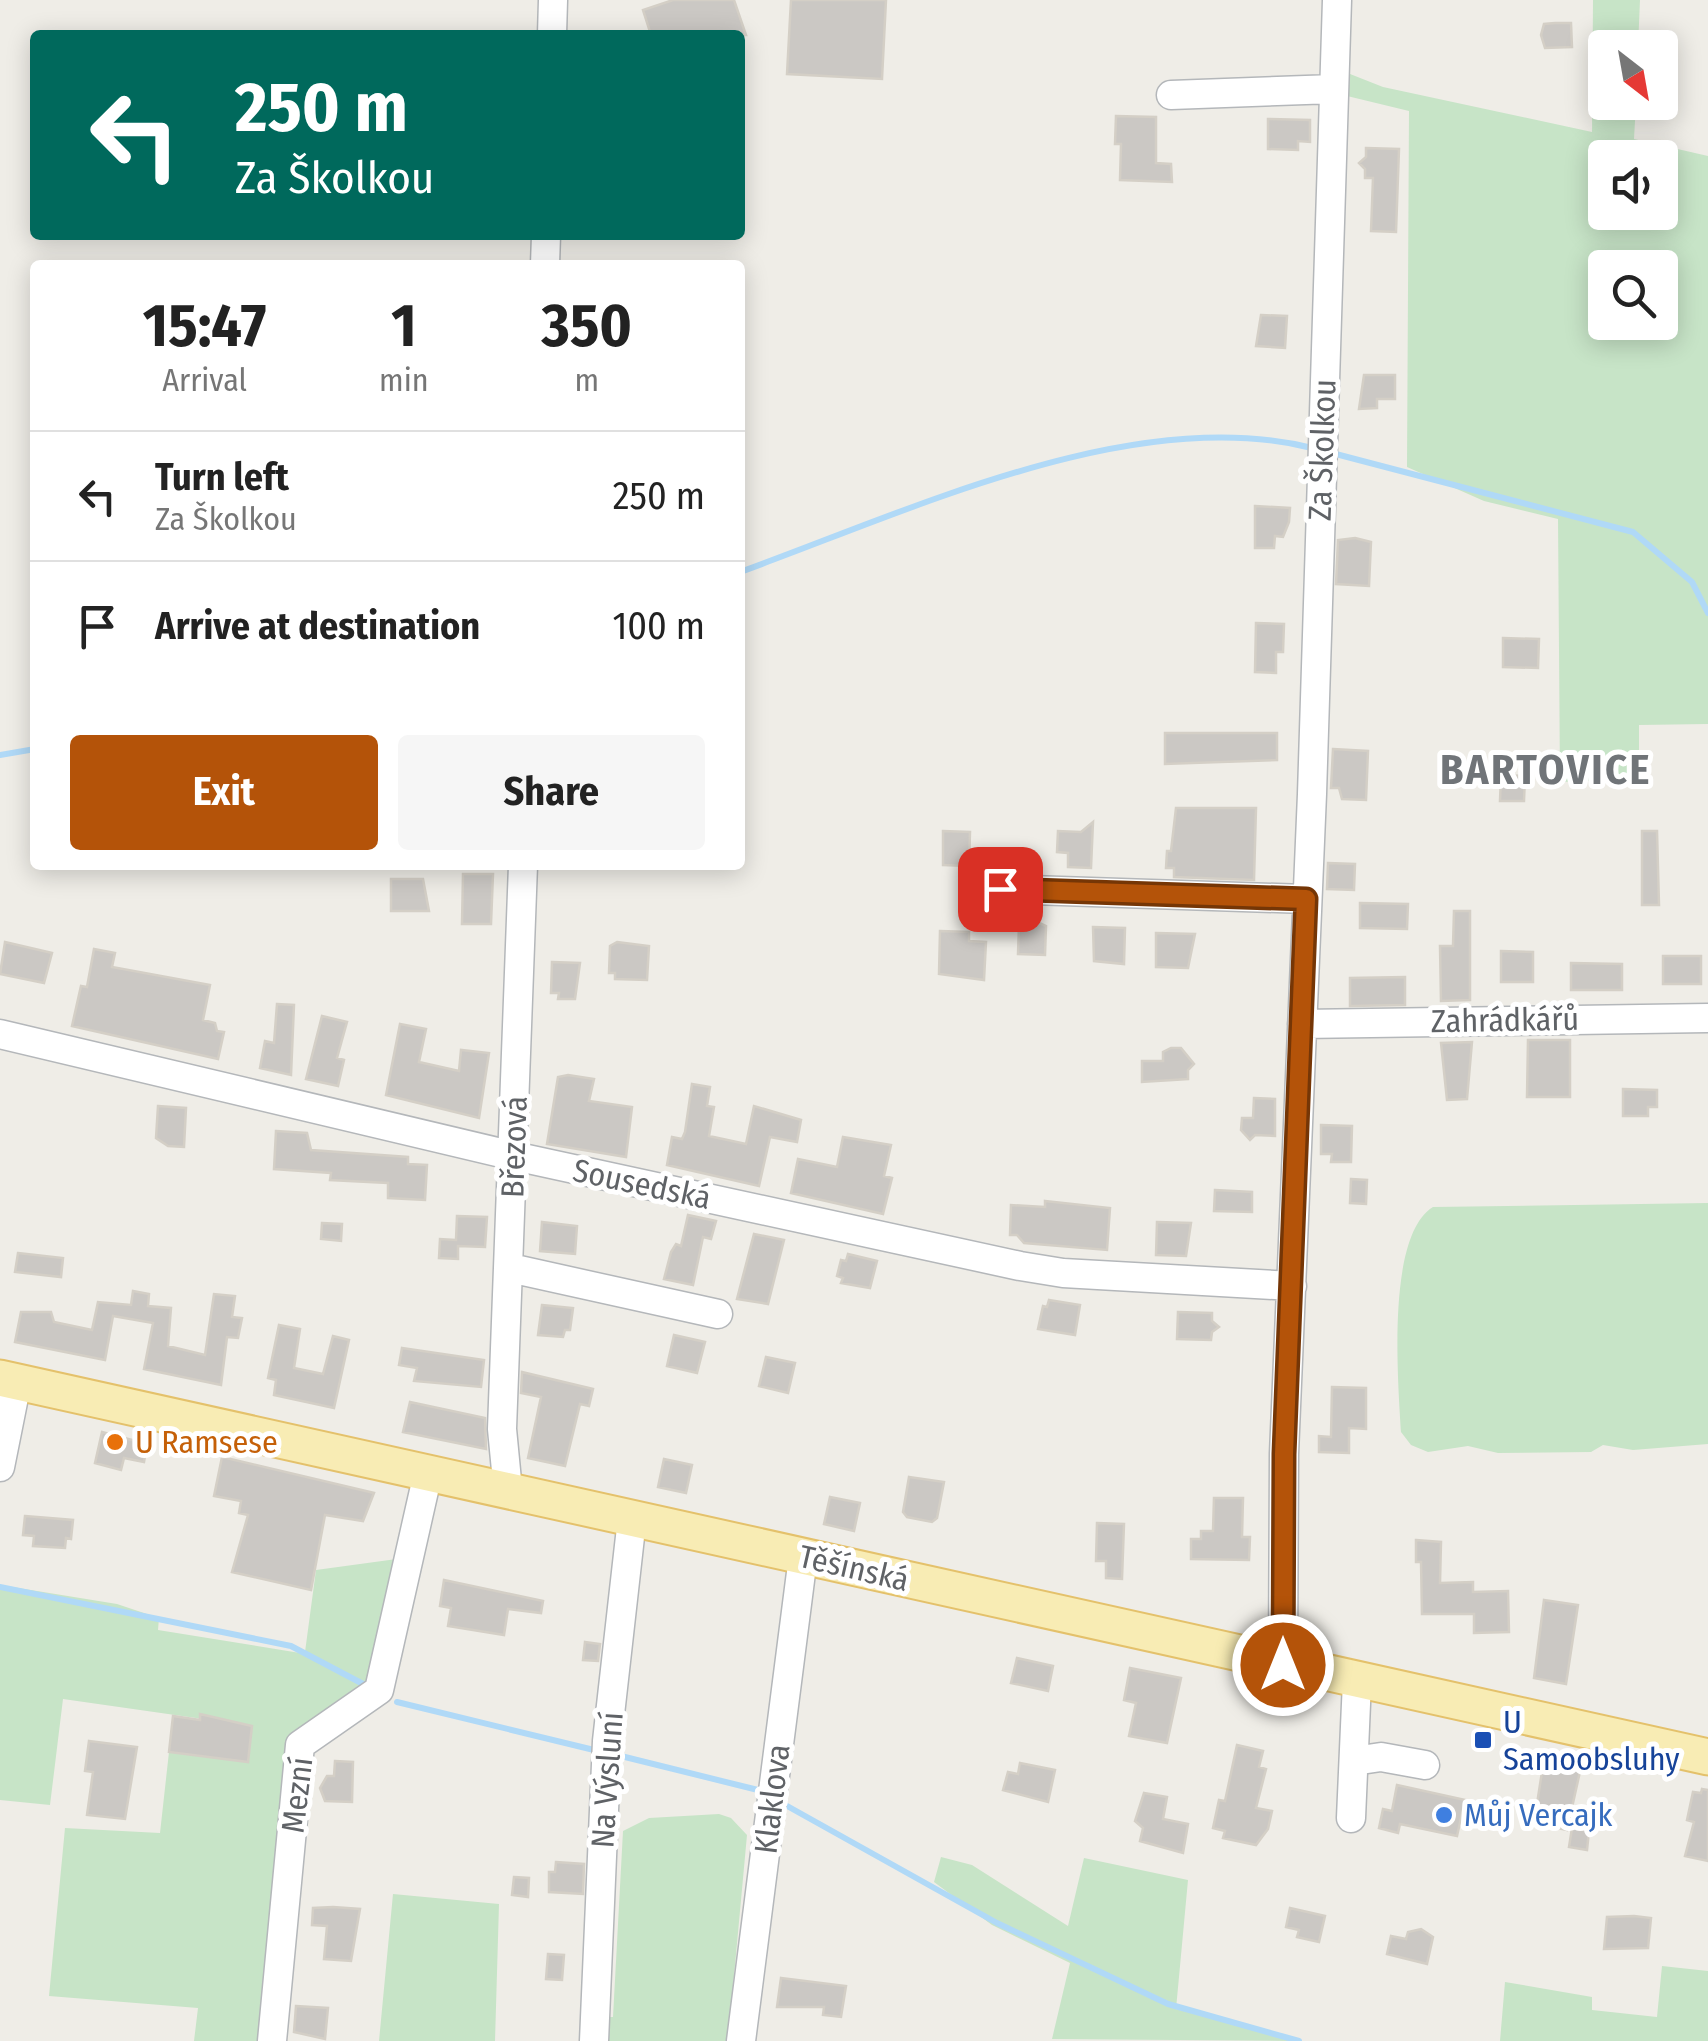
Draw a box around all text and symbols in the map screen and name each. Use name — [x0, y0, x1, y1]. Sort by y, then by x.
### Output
north arrow — [1588, 30, 1678, 120]
map controls — [1588, 30, 1678, 340]
text: 250 m — [235, 66, 408, 150]
icon: left — [70, 70, 200, 200]
button: sound — [1588, 140, 1678, 230]
text: Za Školkou — [235, 151, 434, 205]
button: search — [1588, 250, 1678, 340]
text: 15:47 — [143, 290, 266, 362]
text: 1 — [391, 290, 417, 362]
text: 350 — [542, 290, 632, 362]
text: Arrival — [162, 361, 247, 399]
text: min — [379, 361, 429, 399]
text: m — [575, 361, 599, 399]
street label: Za Školkou — [1301, 378, 1343, 522]
text: Turn left — [155, 454, 289, 500]
icon: left — [70, 469, 125, 524]
text: 250 m — [613, 473, 705, 519]
text: Za Školkou — [155, 500, 297, 538]
icon: arrive — [70, 599, 125, 654]
text: Arrive at destination — [155, 603, 480, 649]
text: 100 m — [612, 603, 705, 649]
button: Exit — [70, 735, 378, 850]
button: Share — [398, 735, 705, 850]
district label: BARTOVICE — [1440, 745, 1652, 795]
pin — [958, 847, 1043, 932]
icon: arrive — [973, 862, 1028, 917]
street label: Zahrádkářů — [1431, 1000, 1579, 1040]
street label: Březová — [493, 1095, 535, 1199]
street label: Sousedská — [570, 1151, 714, 1217]
place label: U Ramsese — [135, 1423, 278, 1461]
marker: U Ramsese — [104, 1431, 126, 1453]
street label: Těšínská — [796, 1537, 912, 1599]
position arrow — [1231, 1613, 1335, 1717]
place label: U Samoobsluhy — [1503, 1703, 1680, 1778]
street label: Na Výsluní — [583, 1711, 631, 1849]
marker: U Samoobsluhy — [1472, 1729, 1494, 1751]
street label: Klaklova — [746, 1742, 798, 1856]
street label: Mezní — [274, 1755, 320, 1835]
place label: Můj Vercajk — [1464, 1796, 1612, 1834]
marker: Můj Vercajk — [1433, 1804, 1455, 1826]

